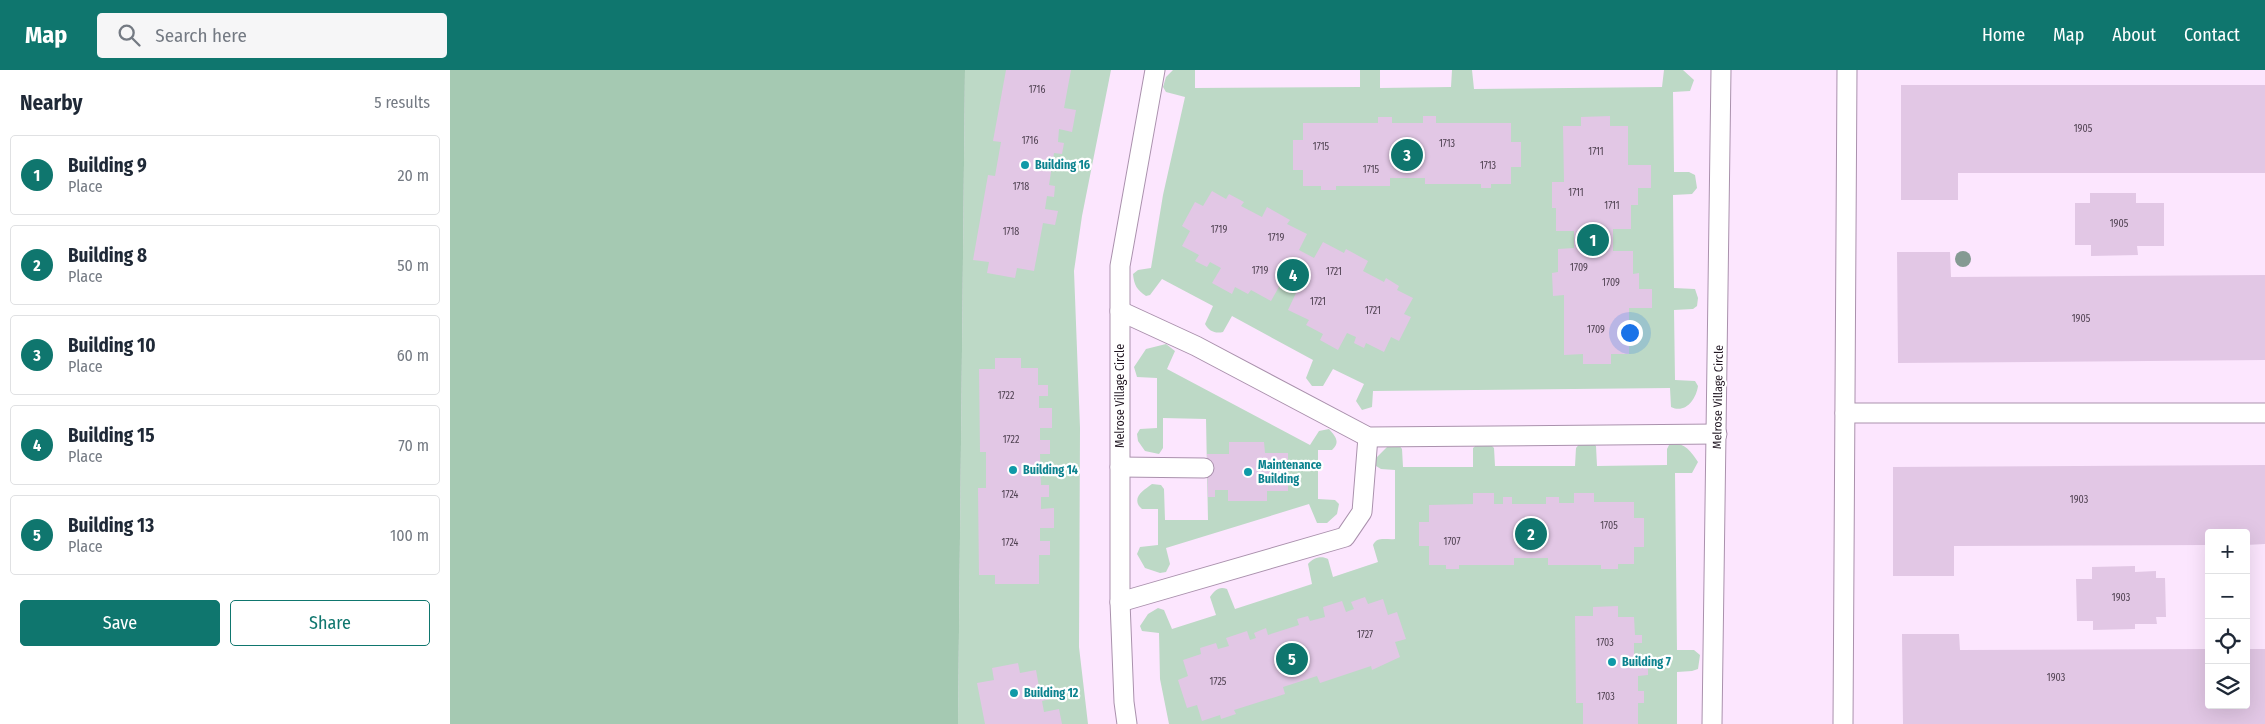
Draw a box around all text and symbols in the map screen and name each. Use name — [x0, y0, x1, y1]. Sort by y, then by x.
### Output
search box — [97, 13, 447, 58]
text: Map — [25, 21, 67, 49]
icon: search — [115, 21, 143, 49]
text: Search here — [155, 24, 247, 47]
text: Home — [1982, 24, 2025, 46]
text: Map — [2053, 24, 2084, 46]
text: About — [2112, 24, 2156, 46]
text: Contact — [2184, 24, 2240, 46]
house number: 1716 — [1029, 84, 1045, 96]
text: Nearby — [20, 90, 82, 116]
text: 5 results — [374, 93, 430, 112]
house number: 1905 — [2074, 123, 2093, 135]
house number: 1716 — [1022, 135, 1038, 147]
pin: 3 — [1391, 136, 1423, 174]
house number: 1713 — [1439, 138, 1456, 150]
house number: 1715 — [1313, 141, 1330, 153]
house number: 1711 — [1588, 146, 1604, 158]
text: Building 9 — [68, 154, 147, 177]
place label: Building 16 — [1035, 158, 1090, 172]
marker: Building 16 — [1019, 159, 1031, 171]
house number: 1713 — [1480, 160, 1497, 172]
house number: 1715 — [1363, 164, 1380, 176]
text: 1 — [34, 166, 40, 185]
text: 20 m — [398, 166, 429, 185]
text: Place — [68, 177, 103, 196]
house number: 1718 — [1013, 181, 1029, 193]
house number: 1711 — [1568, 187, 1584, 199]
house number: 1711 — [1604, 200, 1620, 212]
house number: 1905 — [2110, 218, 2129, 230]
pin: 1 — [1577, 221, 1609, 259]
house number: 1719 — [1211, 224, 1227, 236]
house number: 1718 — [1003, 226, 1019, 238]
house number: 1719 — [1268, 232, 1284, 244]
text: Building 8 — [68, 244, 147, 267]
text: 2 — [33, 256, 41, 275]
text: 50 m — [397, 256, 429, 275]
pin: 4 — [1277, 256, 1309, 294]
house number: 1709 — [1570, 262, 1588, 274]
house number: 1719 — [1252, 265, 1268, 277]
house number: 1721 — [1326, 266, 1342, 278]
text: Place — [68, 267, 103, 286]
house number: 1709 — [1602, 277, 1620, 289]
house number: 1721 — [1310, 296, 1326, 308]
house number: 1721 — [1365, 305, 1381, 317]
house number: 1905 — [2072, 313, 2091, 325]
your location — [1617, 320, 1643, 346]
house number: 1709 — [1587, 324, 1605, 336]
text: Building 10 — [68, 334, 156, 357]
street label: Melrose Village Circle — [1113, 344, 1127, 448]
street label: Melrose Village Circle — [1710, 345, 1726, 449]
text: 3 — [33, 346, 41, 365]
text: 60 m — [397, 346, 429, 365]
text: Place — [68, 357, 103, 376]
house number: 1722 — [998, 390, 1015, 402]
text: Building 15 — [68, 424, 155, 447]
house number: 1722 — [1003, 434, 1020, 446]
text: 4 — [33, 436, 41, 455]
text: 70 m — [398, 436, 429, 455]
text: Place — [68, 447, 103, 466]
place label: Maintenance Building — [1258, 458, 1322, 486]
place label: Building 14 — [1023, 463, 1078, 477]
marker: Building 14 — [1007, 464, 1019, 476]
marker: Maintenance Building — [1242, 466, 1254, 478]
house number: 1724 — [1002, 489, 1019, 501]
house number: 1903 — [2070, 494, 2089, 506]
text: Building 13 — [68, 514, 154, 537]
pin: 2 — [1515, 515, 1547, 553]
house number: 1705 — [1600, 520, 1618, 532]
text: 5 — [33, 526, 41, 545]
text: 100 m — [390, 526, 429, 545]
map controls — [2205, 529, 2250, 709]
button: + — [2205, 529, 2250, 574]
house number: 1707 — [1444, 536, 1460, 548]
text: Place — [68, 537, 103, 556]
house number: 1724 — [1002, 537, 1019, 549]
button: − — [2205, 574, 2250, 619]
house number: 1903 — [2112, 592, 2131, 604]
button: Save — [20, 600, 220, 646]
button: Share — [230, 600, 430, 646]
button: locate — [2205, 619, 2250, 664]
house number: 1727 — [1357, 629, 1373, 641]
house number: 1703 — [1596, 637, 1614, 649]
pin: 5 — [1276, 640, 1308, 678]
place label: Building 7 — [1622, 655, 1671, 669]
marker: Building 7 — [1606, 656, 1618, 668]
button: layers — [2205, 664, 2250, 709]
house number: 1903 — [2047, 672, 2066, 684]
house number: 1725 — [1210, 676, 1227, 688]
place label: Building 12 — [1024, 686, 1079, 700]
marker: Building 12 — [1008, 687, 1020, 699]
house number: 1703 — [1597, 691, 1615, 703]

